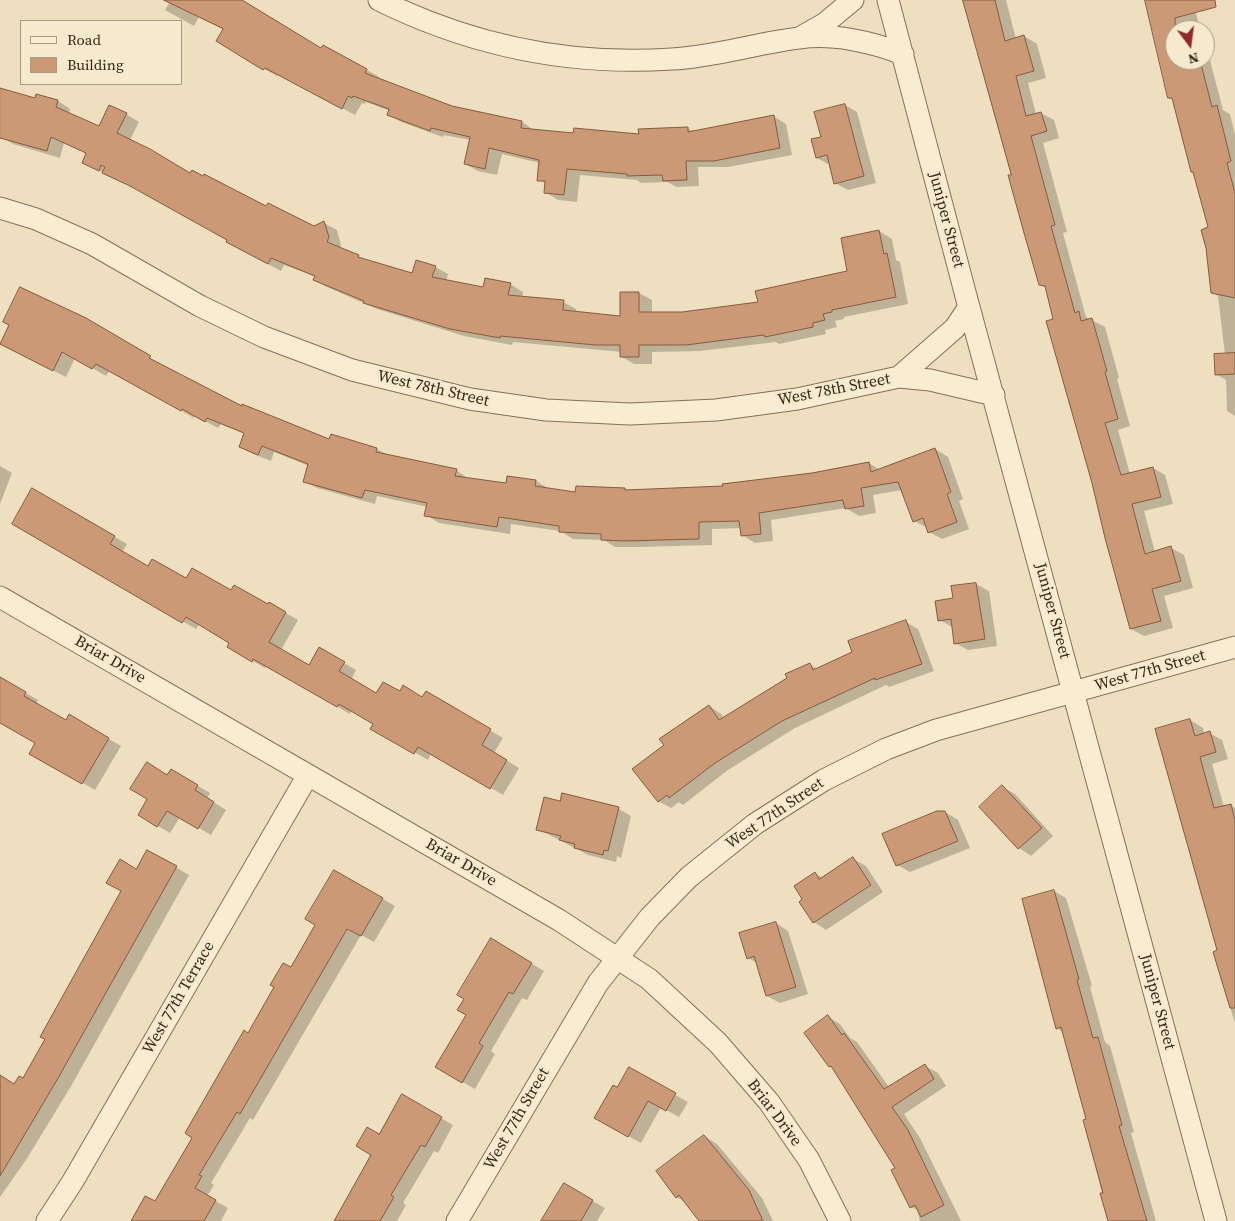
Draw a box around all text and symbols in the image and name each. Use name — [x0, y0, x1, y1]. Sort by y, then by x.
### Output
legend — [20, 20, 182, 85]
north arrow — [1165, 20, 1215, 70]
text: Road — [67, 29, 101, 50]
text: N — [1186, 48, 1201, 70]
text: Building — [67, 54, 124, 75]
street label: Juniper Street — [924, 170, 968, 270]
street label: West 78th Street — [375, 367, 491, 411]
street label: West 78th Street — [776, 370, 892, 410]
street label: Juniper Street — [1030, 561, 1074, 661]
street label: Briar Drive — [71, 632, 149, 688]
street label: West 77th Street — [1092, 646, 1208, 696]
street label: West 77th Street — [722, 774, 828, 854]
street label: Briar Drive — [422, 835, 500, 891]
street label: West 77th Terrace — [139, 938, 219, 1058]
street label: Juniper Street — [1135, 952, 1179, 1052]
street label: West 77th Street — [480, 1065, 554, 1173]
street label: Briar Drive — [743, 1076, 805, 1150]

